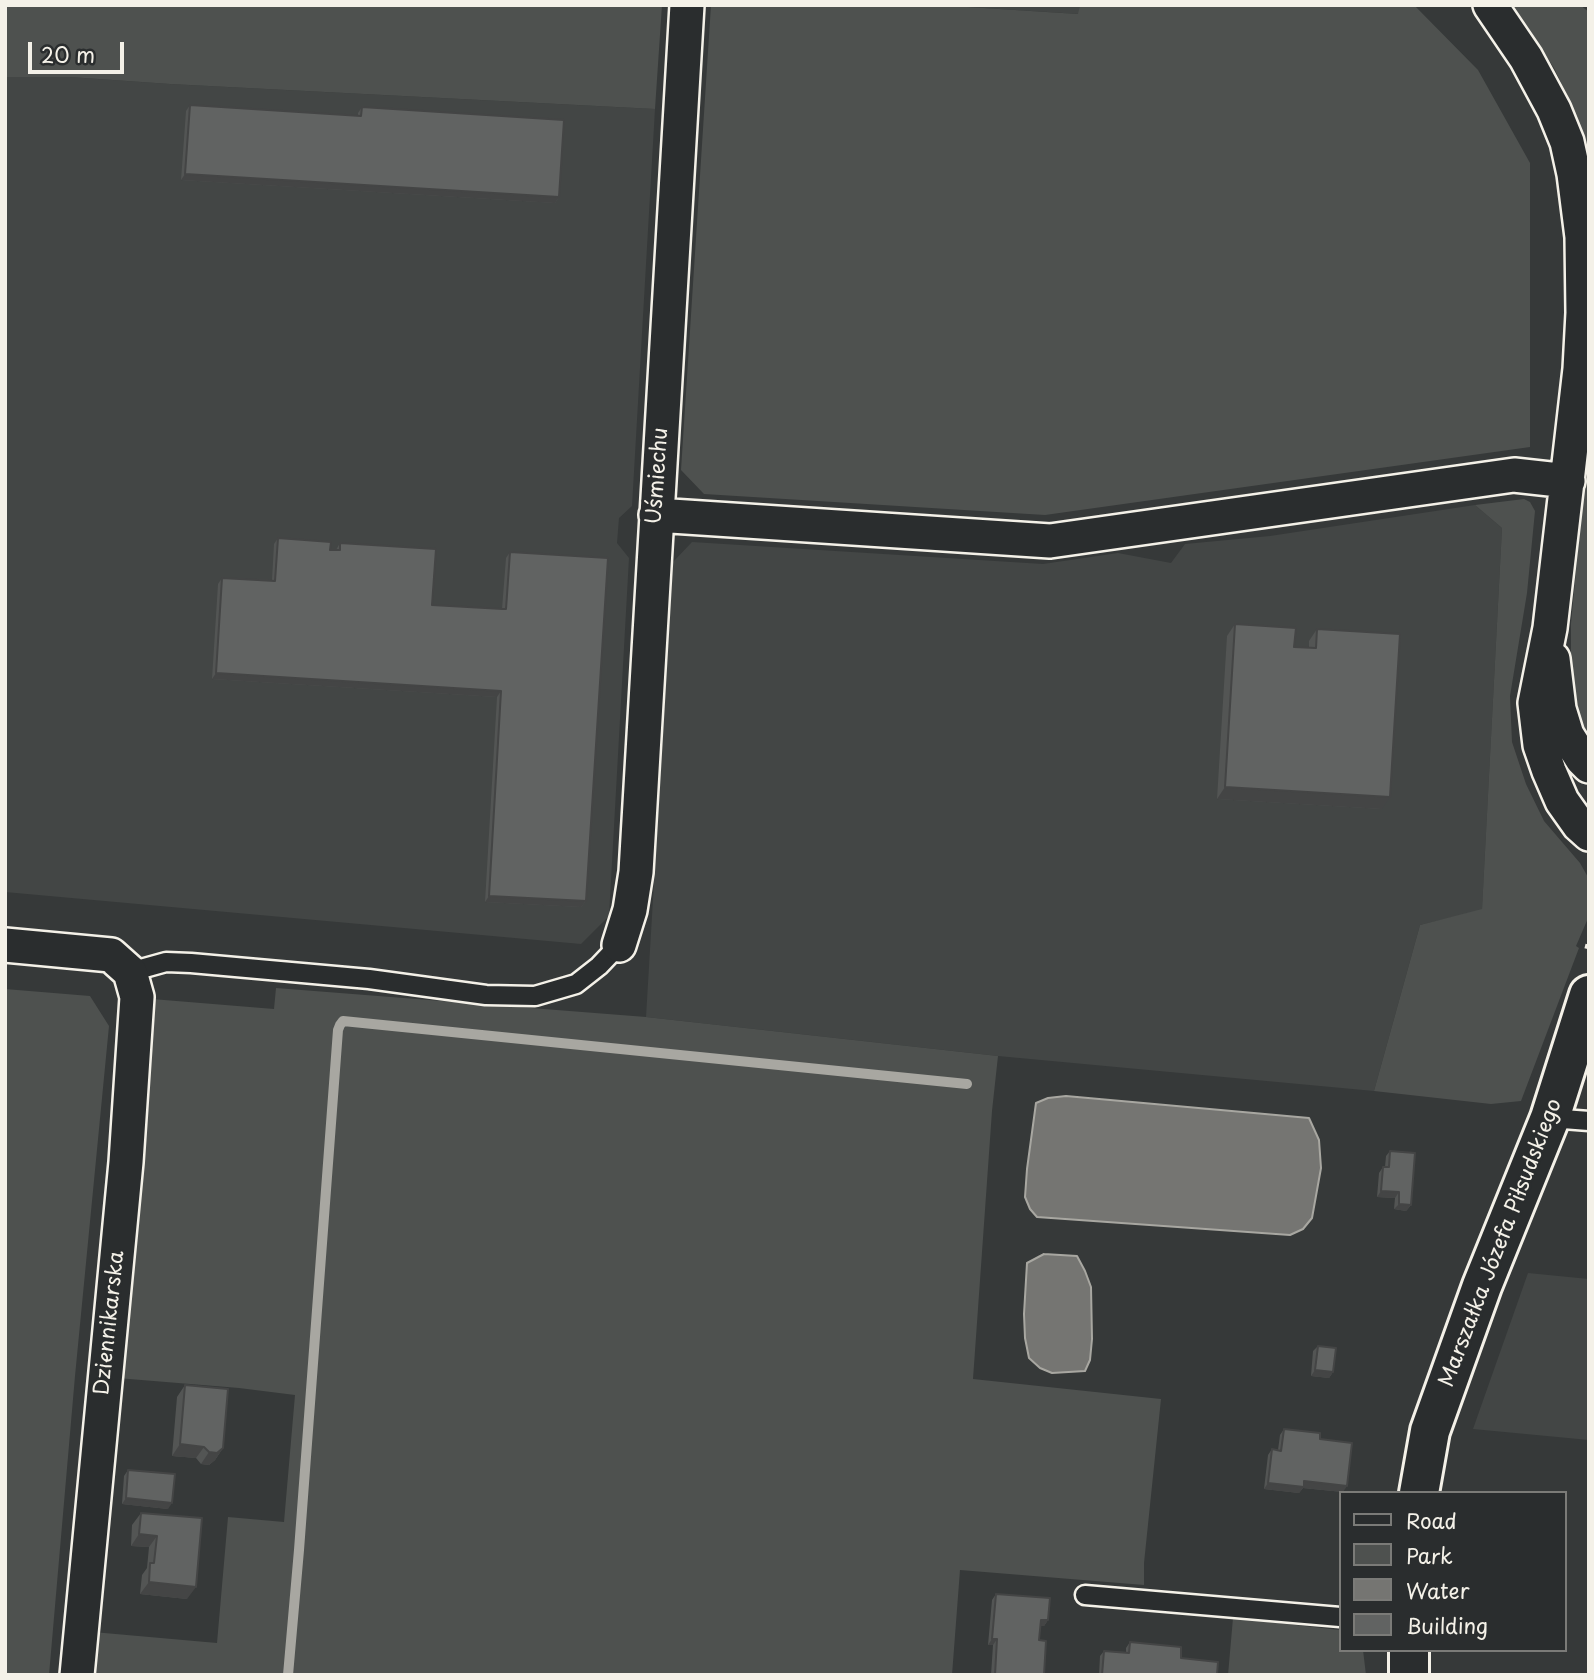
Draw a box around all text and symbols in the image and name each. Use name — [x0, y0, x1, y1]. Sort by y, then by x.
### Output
scale bar — [32, 28, 128, 72]
text: 20 m — [41, 38, 95, 70]
street label: Uśmiechu — [642, 427, 674, 525]
street label: Marszałka Józefa Piłsudskiego — [1434, 1095, 1568, 1391]
street label: Dziennikarska — [90, 1250, 130, 1396]
legend — [1338, 1491, 1566, 1652]
text: Road — [1406, 1504, 1457, 1536]
text: Park — [1406, 1539, 1453, 1571]
text: Water — [1406, 1574, 1469, 1606]
text: Building — [1406, 1609, 1488, 1641]

